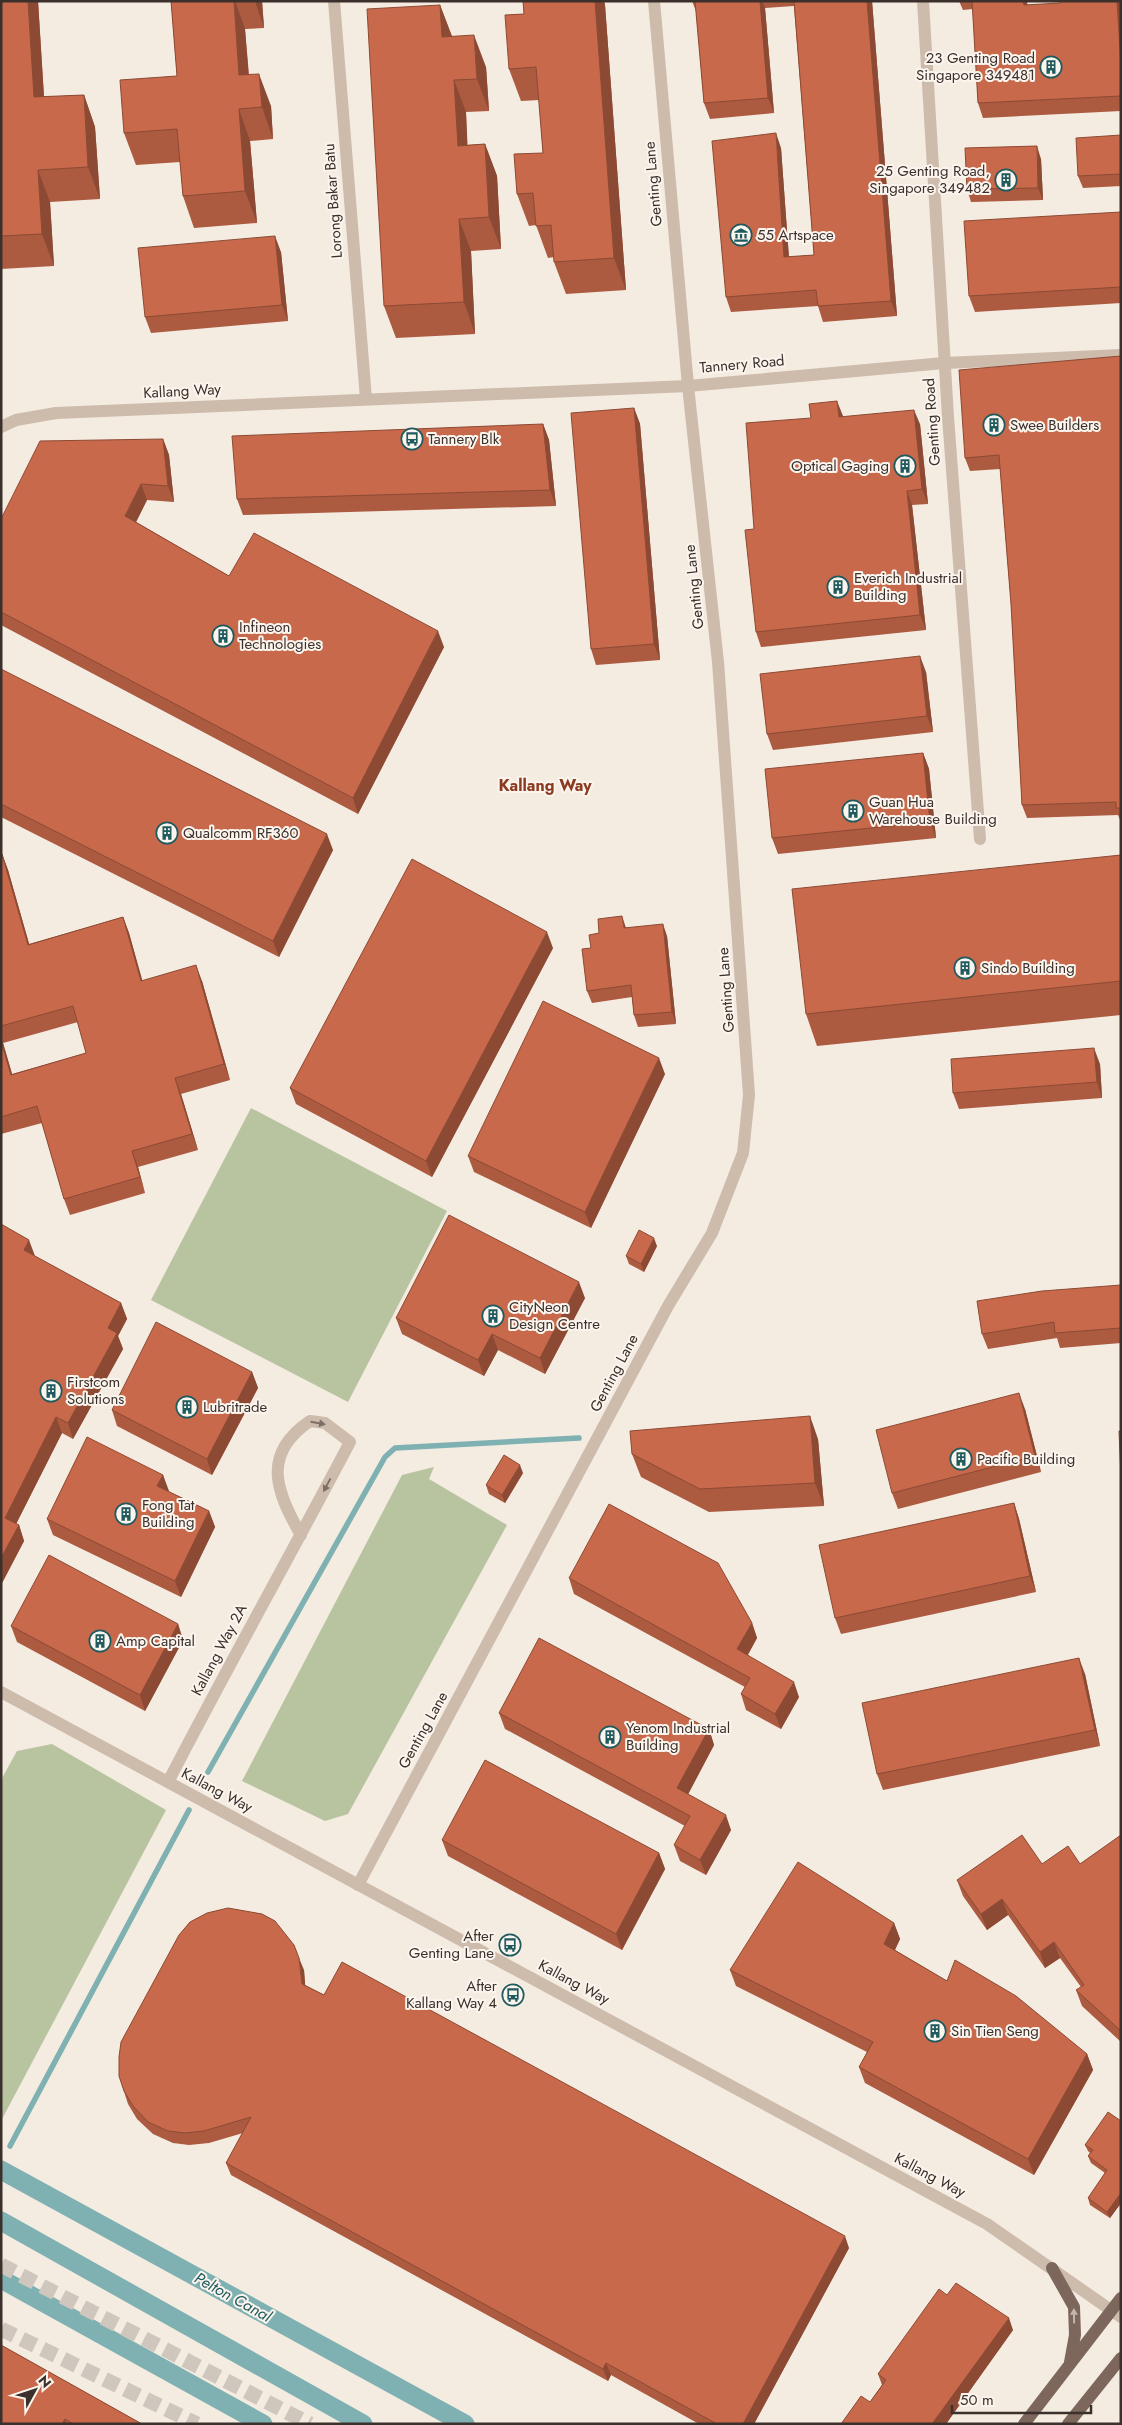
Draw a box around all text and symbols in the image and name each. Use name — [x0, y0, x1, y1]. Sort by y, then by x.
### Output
place label: 23 Genting Road Singapore 349481 — [916, 47, 1035, 86]
building icon: 23 Genting Road Singapore 349481 — [1039, 55, 1063, 79]
street label: Genting Lane — [638, 140, 668, 227]
street label: Lorong Bakar Batu — [318, 143, 348, 259]
place label: 25 Genting Road, Singapore 349482 — [869, 160, 990, 199]
building icon: 25 Genting Road, Singapore 349482 — [994, 168, 1018, 192]
museum icon: 55 Artspace — [729, 223, 753, 247]
place label: 55 Artspace — [757, 224, 834, 246]
street label: Tannery Road — [699, 349, 785, 379]
street label: Genting Road — [918, 377, 946, 467]
street label: Kallang Way — [143, 378, 222, 404]
building icon: Swee Builders — [982, 413, 1006, 437]
place label: Swee Builders — [1010, 414, 1099, 436]
bus stop icon: Tannery Blk — [400, 427, 424, 451]
place label: Tannery Blk — [428, 428, 500, 450]
building icon: Optical Gaging — [893, 454, 917, 478]
place label: Optical Gaging — [791, 455, 889, 477]
street label: Genting Lane — [679, 543, 709, 631]
place label: Everich Industrial Building — [854, 567, 962, 606]
building icon: Everich Industrial Building — [826, 575, 850, 599]
place label: Infineon Technologies — [239, 616, 321, 655]
building icon: Infineon Technologies — [211, 624, 235, 648]
district label: Kallang Way — [498, 774, 592, 797]
place label: Guan Hua Warehouse Building — [869, 791, 997, 830]
building icon: Guan Hua Warehouse Building — [841, 799, 865, 823]
building icon: Qualcomm RF360 — [155, 821, 179, 845]
place label: Qualcomm RF360 — [183, 822, 298, 844]
street label: Genting Lane — [712, 946, 740, 1033]
building icon: Sindo Building — [953, 956, 977, 980]
place label: Sindo Building — [981, 957, 1075, 979]
place label: CityNeon Design Centre — [509, 1296, 600, 1335]
building icon: CityNeon Design Centre — [481, 1304, 505, 1328]
street label: Genting Lane — [584, 1330, 644, 1416]
place label: Firstcom Solutions — [67, 1371, 124, 1410]
building icon: Firstcom Solutions — [39, 1379, 63, 1403]
building icon: Lubritrade — [175, 1395, 199, 1419]
place label: Lubritrade — [203, 1396, 267, 1418]
one-way arrow — [310, 1419, 326, 1427]
building icon: Pacific Building — [949, 1447, 973, 1471]
place label: Pacific Building — [977, 1448, 1075, 1470]
one-way arrow — [323, 1478, 331, 1493]
place label: Fong Tat Building — [142, 1494, 195, 1533]
building icon: Fong Tat Building — [114, 1502, 138, 1526]
street label: Kallang Way 2A — [186, 1600, 252, 1700]
building icon: Amp Capital — [88, 1629, 112, 1653]
place label: Amp Capital — [116, 1630, 195, 1652]
street label: Genting Lane — [393, 1687, 453, 1773]
place label: Yenom Industrial Building — [626, 1717, 730, 1756]
building icon: Yenom Industrial Building — [598, 1725, 622, 1749]
street label: Kallang Way — [177, 1762, 257, 1818]
place label: After Genting Lane — [409, 1925, 495, 1964]
bus stop icon: After Genting Lane — [498, 1933, 522, 1957]
street label: Kallang Way — [534, 1954, 614, 2010]
place label: After Kallang Way 4 — [406, 1975, 498, 2014]
bus stop icon: After Kallang Way 4 — [501, 1983, 525, 2007]
building icon: Sin Tien Seng — [923, 2019, 947, 2043]
place label: Sin Tien Seng — [951, 2020, 1039, 2042]
street label: Kallang Way — [890, 2147, 970, 2203]
water label: Pelton Canal — [190, 2266, 277, 2328]
one-way arrow — [1070, 2308, 1078, 2324]
north arrow — [10, 2365, 60, 2415]
text: N — [34, 2371, 56, 2392]
scale bar — [952, 2382, 1091, 2414]
text: 50 m — [960, 2389, 994, 2411]

